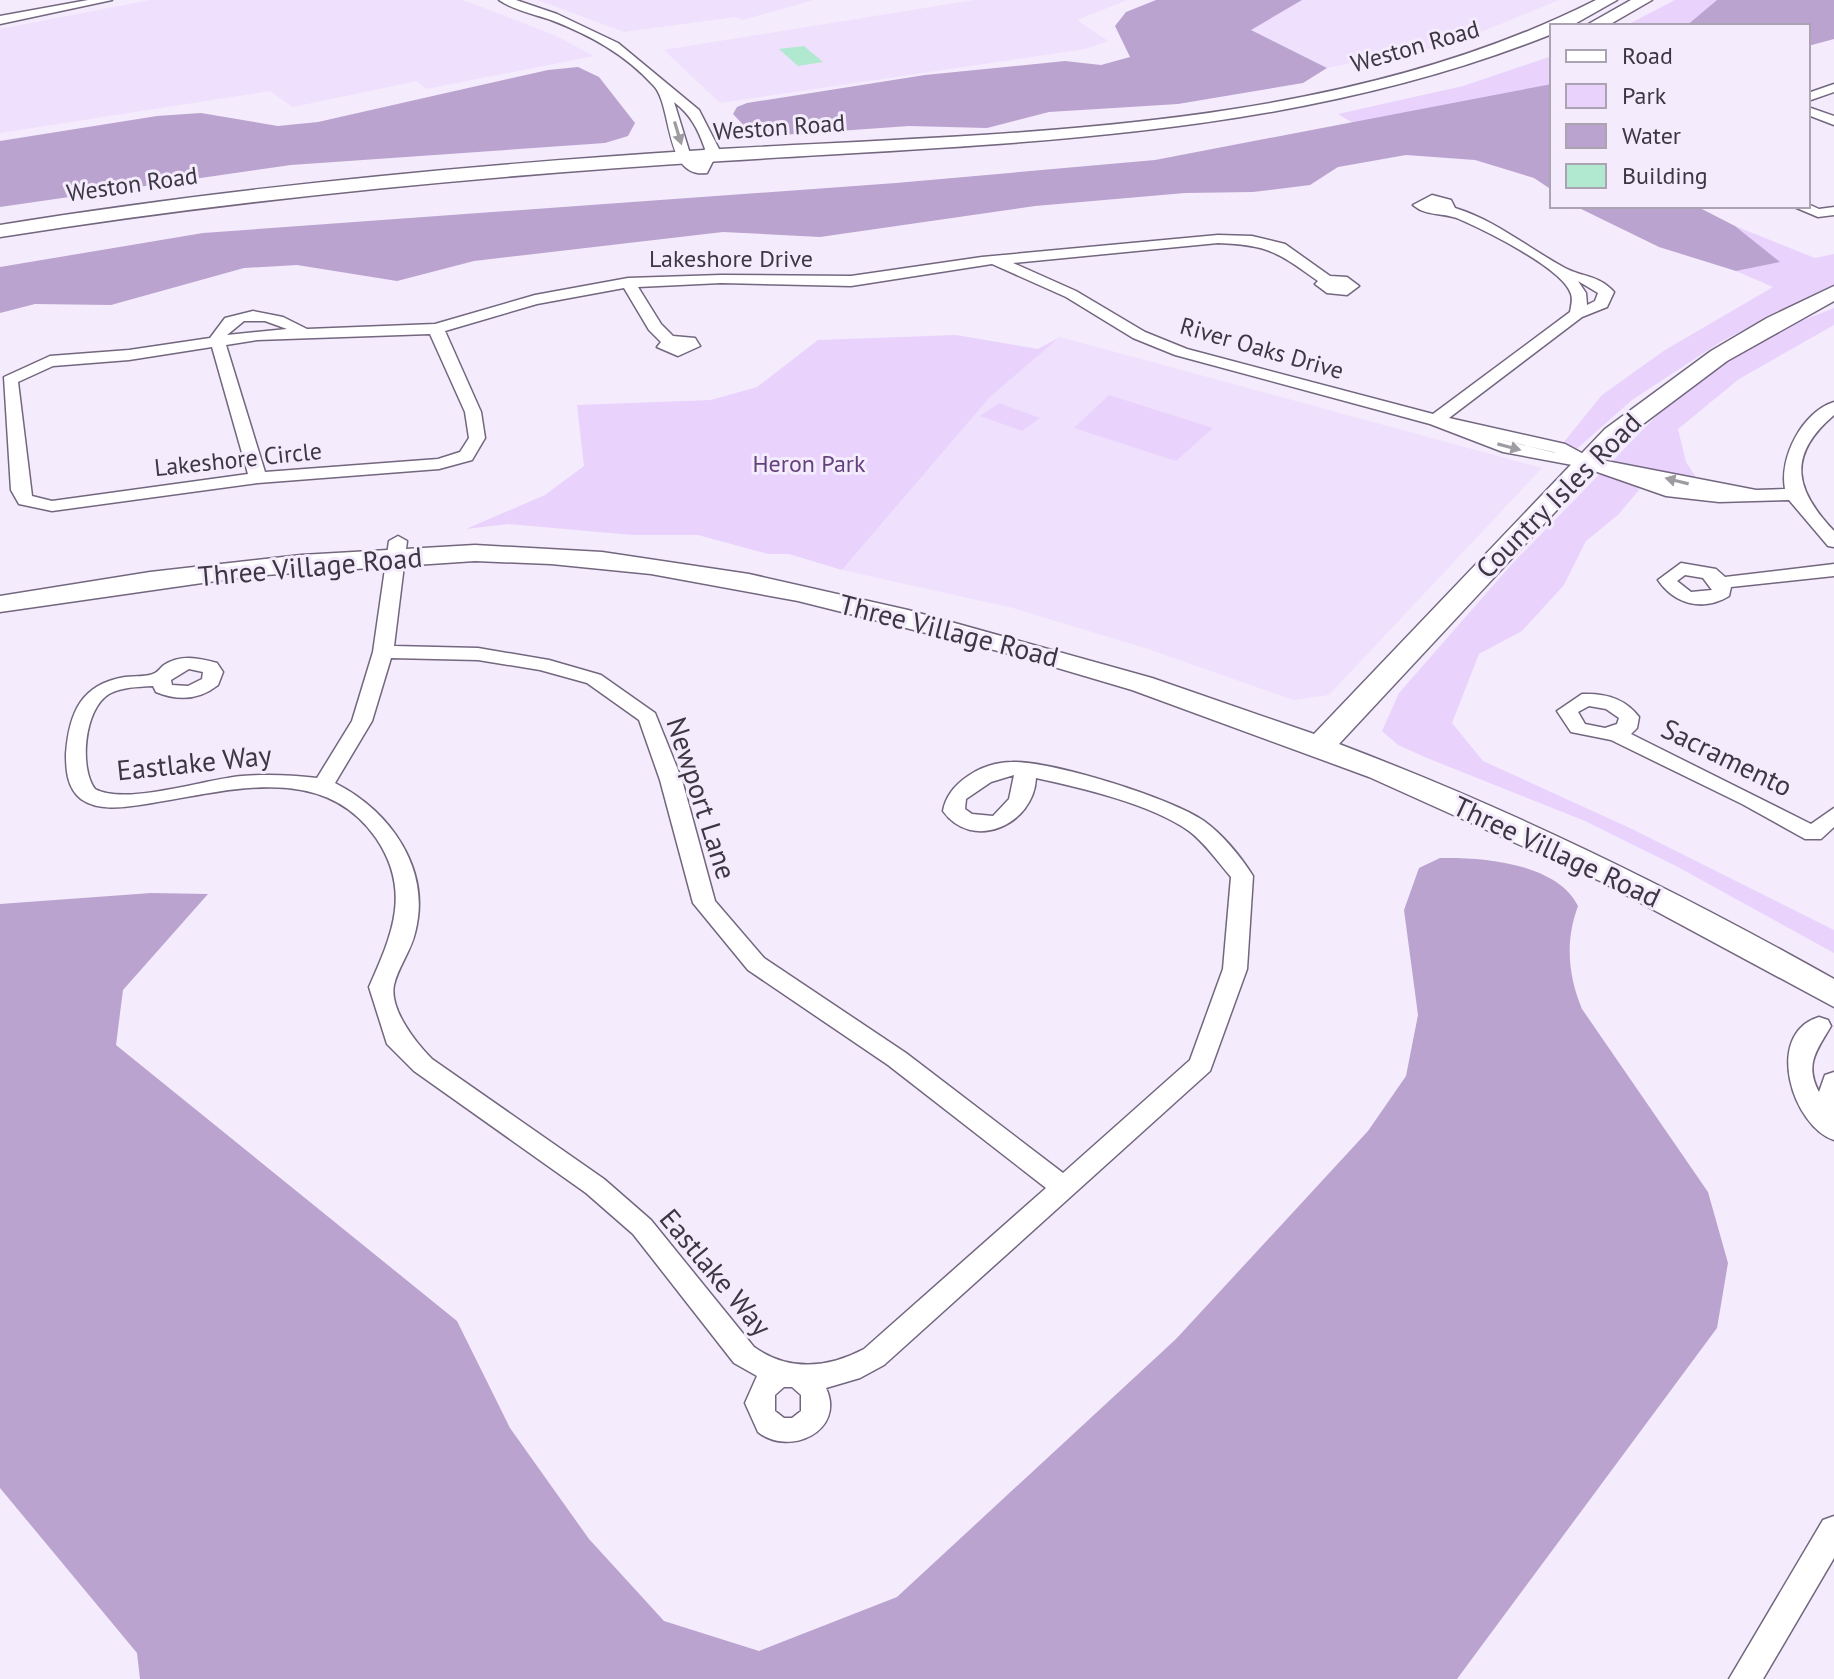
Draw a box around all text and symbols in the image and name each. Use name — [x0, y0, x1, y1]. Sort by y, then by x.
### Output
street label: Weston Road — [1347, 13, 1483, 79]
legend — [1550, 24, 1810, 208]
text: Road — [1622, 40, 1673, 71]
text: Park — [1622, 80, 1667, 111]
street label: Weston Road — [712, 107, 846, 147]
text: Water — [1622, 120, 1681, 151]
one-way arrow — [672, 122, 684, 146]
street label: Weston Road — [64, 159, 200, 209]
text: Building — [1622, 160, 1708, 191]
street label: Lakeshore Drive — [649, 243, 813, 274]
street label: River Oaks Drive — [1177, 310, 1347, 386]
street label: Country Isles Road — [1467, 404, 1649, 586]
street label: Lakeshore Circle — [153, 435, 323, 483]
one-way arrow — [1496, 442, 1521, 454]
park label: Heron Park — [752, 448, 866, 479]
one-way arrow — [1665, 475, 1690, 487]
street label: Three Village Road — [196, 538, 424, 594]
street label: Three Village Road — [835, 585, 1063, 675]
street label: Sacramento — [1655, 709, 1799, 805]
street label: Newport Lane — [658, 712, 746, 884]
street label: Eastlake Way — [115, 735, 273, 789]
street label: Three Village Road — [1447, 787, 1667, 915]
street label: Eastlake Way — [652, 1201, 780, 1343]

